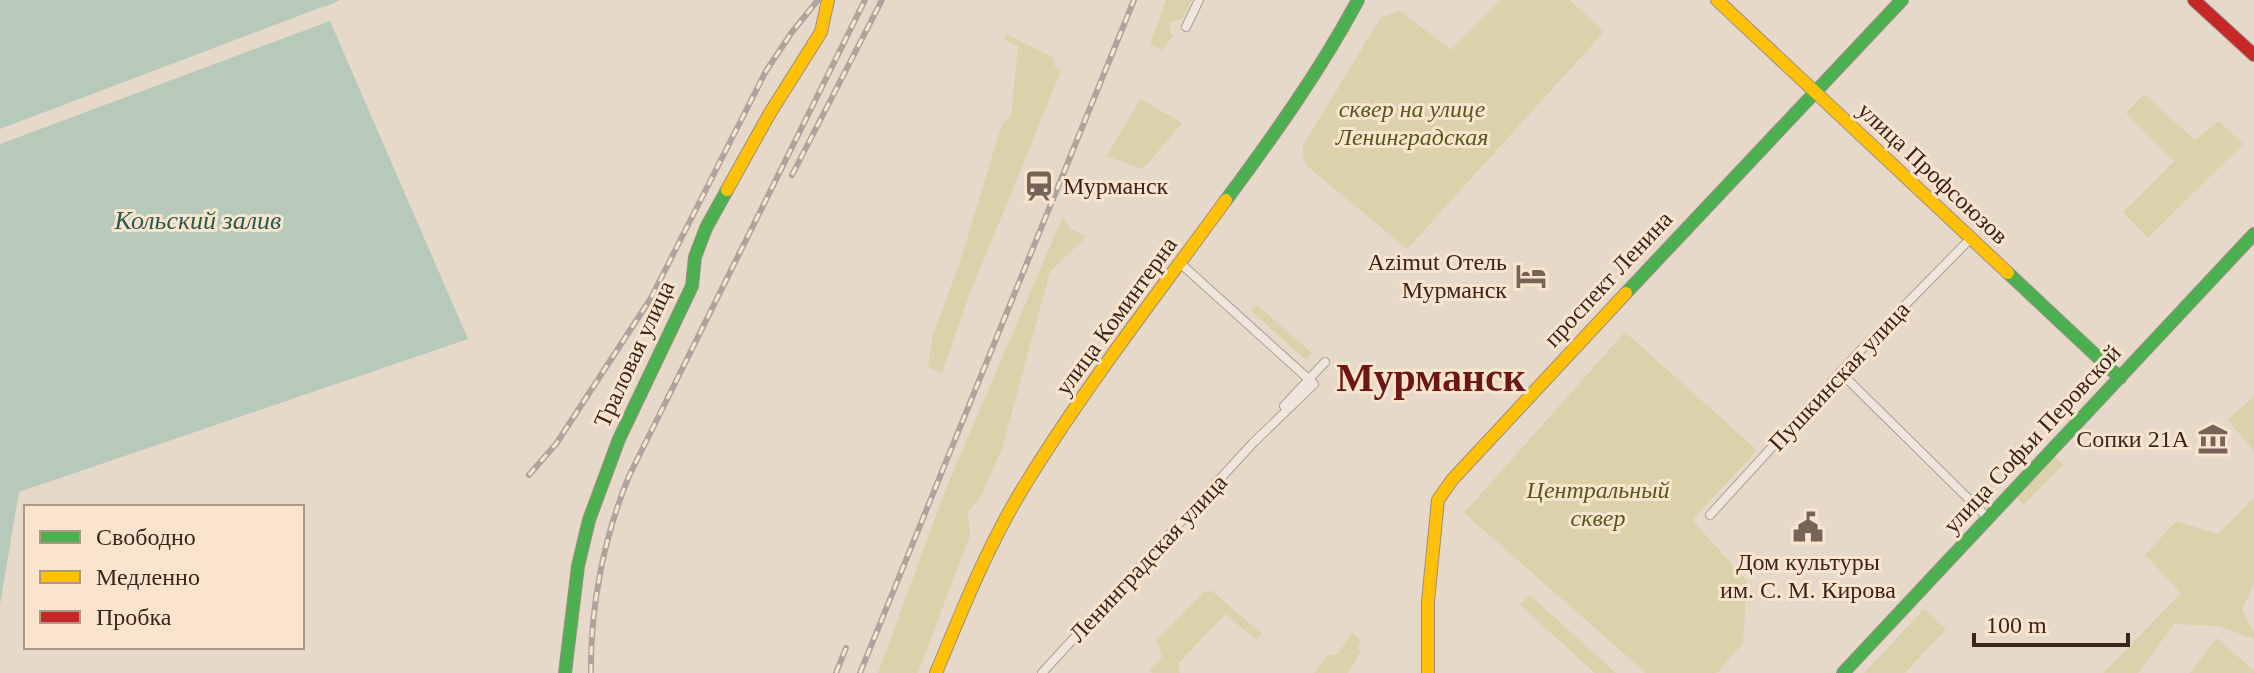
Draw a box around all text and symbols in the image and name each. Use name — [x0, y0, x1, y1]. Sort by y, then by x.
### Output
park label: сквер на улице Ленинградская — [1335, 96, 1488, 150]
street label: улица Профсоюзов — [1853, 97, 2013, 249]
station icon: Мурманск — [1022, 169, 1056, 203]
place label: Мурманск — [1063, 173, 1169, 199]
water label: Кольский залив — [114, 206, 281, 235]
street label: проспект Ленина — [1539, 206, 1678, 352]
street label: улица Коминтерна — [1050, 232, 1182, 400]
place label: Azimut Отель Мурманск — [1368, 249, 1507, 303]
hotel icon: Azimut Отель Мурманск — [1514, 259, 1548, 293]
street label: Траловая улица — [589, 276, 679, 431]
street label: Пушкинская улица — [1763, 296, 1915, 456]
street label: улица Софьи Перовской — [1938, 339, 2126, 538]
district label: Мурманск — [1336, 355, 1526, 400]
museum icon: Сопки 21А — [2196, 422, 2230, 456]
place label: Сопки 21А — [2076, 426, 2190, 452]
street label: Ленинградская улица — [1064, 469, 1232, 647]
park label: Центральный сквер — [1526, 477, 1669, 531]
legend — [24, 505, 304, 649]
public building icon: Дом культуры им. С. М. Кирова — [1791, 510, 1825, 544]
text: Свободно — [96, 524, 196, 550]
place label: Дом культуры им. С. М. Кирова — [1720, 549, 1896, 603]
text: Медленно — [96, 564, 200, 590]
scale bar — [1974, 597, 2128, 647]
text: Пробка — [96, 604, 172, 630]
text: 100 m — [1986, 612, 2047, 638]

